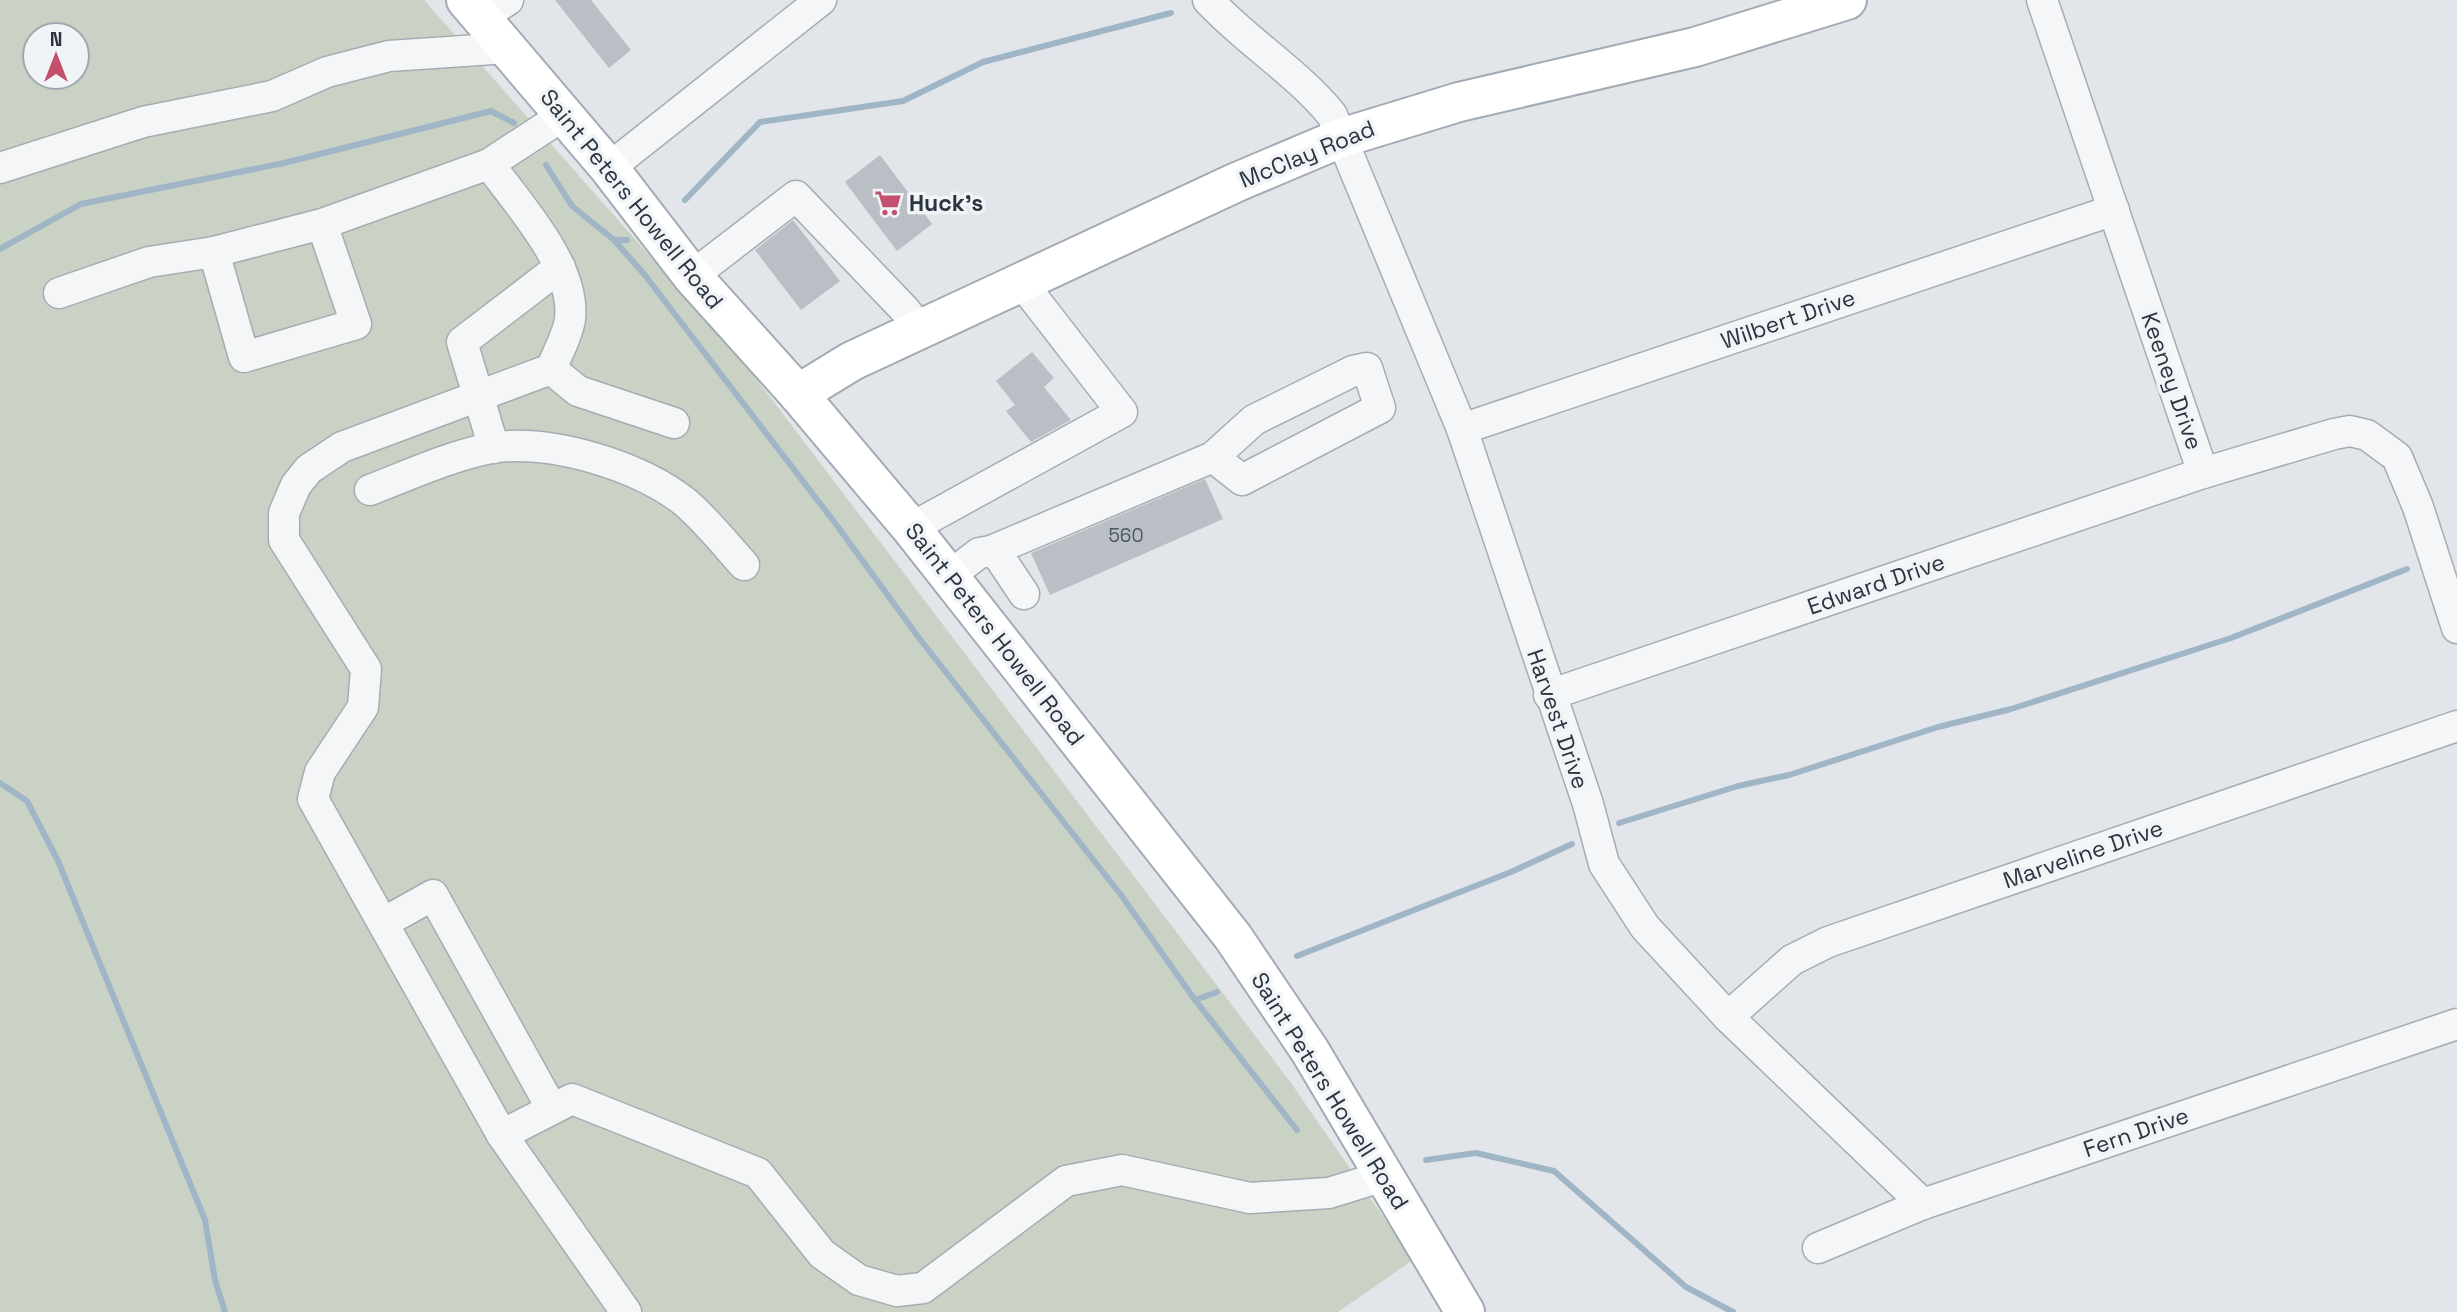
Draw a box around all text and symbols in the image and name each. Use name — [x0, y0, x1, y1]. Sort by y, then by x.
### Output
north arrow — [21, 21, 91, 91]
text: N — [50, 27, 62, 52]
street label: Saint Peters Howell Road — [534, 83, 730, 315]
street label: McClay Road — [1235, 113, 1379, 195]
supermarket icon: Huck's — [873, 188, 903, 218]
place label: Huck's — [909, 188, 983, 218]
street label: Wilbert Drive — [1717, 282, 1859, 356]
street label: Keeney Drive — [2134, 308, 2210, 454]
street label: Saint Peters Howell Road — [899, 517, 1091, 751]
house number: 560 — [1108, 523, 1144, 548]
street label: Edward Drive — [1803, 546, 1949, 622]
street label: Harvest Drive — [1520, 645, 1596, 793]
street label: Marveline Drive — [1999, 813, 2167, 895]
street label: Saint Peters Howell Road — [1245, 967, 1415, 1215]
street label: Fern Drive — [2079, 1100, 2193, 1164]

